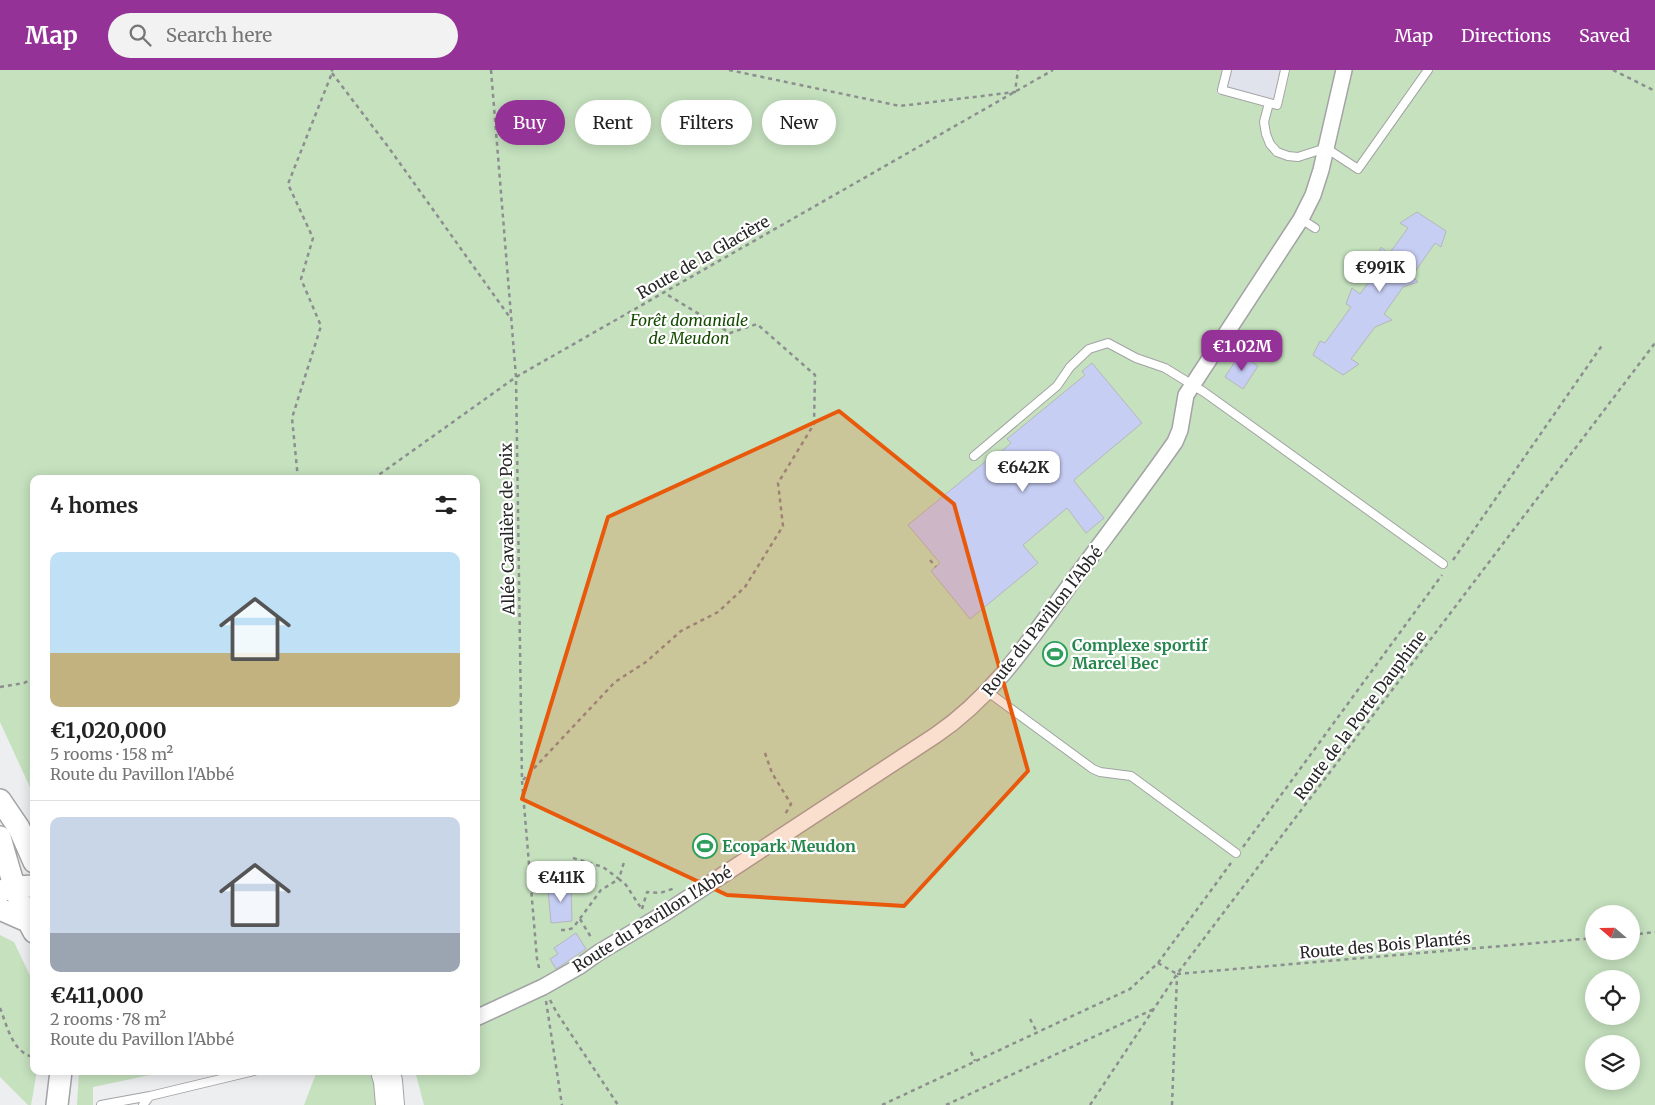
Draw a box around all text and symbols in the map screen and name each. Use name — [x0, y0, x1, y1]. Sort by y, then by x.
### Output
search box — [108, 13, 458, 58]
text: Map — [25, 20, 78, 51]
icon: search — [126, 21, 154, 49]
text: Search here — [166, 23, 272, 47]
text: Map — [1395, 24, 1433, 47]
text: Directions — [1461, 24, 1551, 47]
text: Saved — [1579, 24, 1630, 47]
chip: Buy — [495, 100, 565, 145]
chip: Rent — [575, 100, 651, 145]
chip: Filters — [661, 100, 752, 145]
chip: New — [762, 100, 836, 145]
street label: Route de la Glacière — [633, 211, 773, 303]
pin: €991K — [1345, 250, 1415, 293]
text: €991K — [1355, 257, 1405, 277]
park label: Forêt domaniale de Meudon — [629, 310, 748, 348]
pin: €1.02M — [1201, 330, 1283, 372]
text: €1.02M — [1212, 336, 1272, 356]
street label: Allée Cavalière de Poix — [495, 442, 519, 616]
pin: €642K — [988, 450, 1058, 493]
text: €642K — [997, 457, 1049, 477]
icon: filters — [432, 491, 460, 519]
text: 4 homes — [50, 492, 138, 519]
street label: Route du Pavillon l'Abbé — [977, 542, 1107, 700]
icon: home — [210, 584, 300, 674]
street label: Route de la Porte Dauphine — [1290, 626, 1430, 804]
place label: Complexe sportif Marcel Bec — [1072, 635, 1208, 673]
sports icon: Complexe sportif Marcel Bec — [1042, 641, 1068, 667]
text: €1,020,000 — [50, 717, 167, 744]
text: 5 rooms · 158 m² — [50, 744, 173, 764]
text: Route du Pavillon l'Abbé — [50, 764, 234, 784]
sports icon: Ecopark Meudon — [692, 833, 718, 859]
place label: Ecopark Meudon — [722, 836, 856, 856]
icon: home — [210, 850, 300, 940]
pin: €411K — [526, 860, 596, 903]
street label: Route du Pavillon l'Abbé — [569, 862, 735, 976]
text: €411K — [538, 867, 584, 887]
north arrow — [1585, 905, 1640, 960]
map controls — [1585, 905, 1640, 1090]
street label: Route des Bois Plantés — [1299, 928, 1471, 962]
button: locate — [1585, 970, 1640, 1025]
text: €411,000 — [50, 982, 144, 1009]
text: 2 rooms · 78 m² — [50, 1009, 166, 1029]
text: Route du Pavillon l'Abbé — [50, 1029, 234, 1049]
button: layers — [1585, 1035, 1640, 1090]

